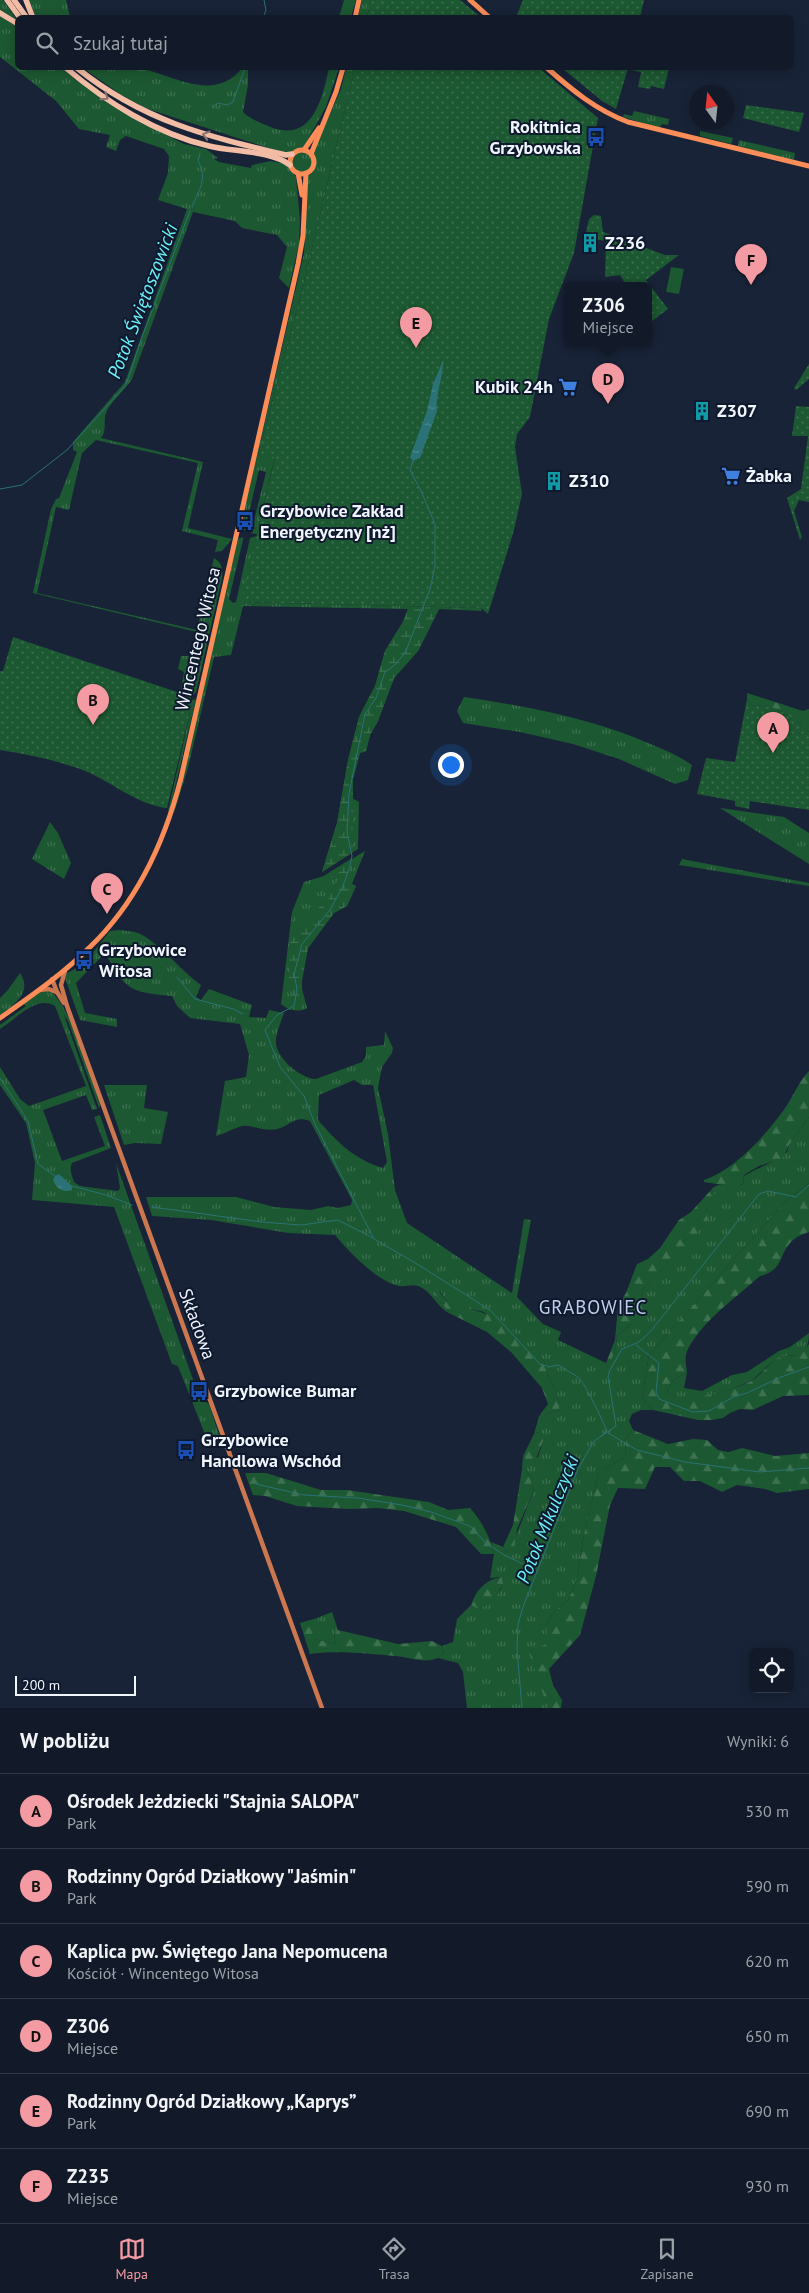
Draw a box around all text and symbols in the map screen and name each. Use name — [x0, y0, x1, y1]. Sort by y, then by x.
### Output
search box — [15, 15, 794, 70]
icon: search — [33, 29, 61, 57]
text: Szukaj tutaj — [73, 31, 168, 55]
north arrow — [689, 85, 734, 130]
one-way arrow — [100, 91, 109, 100]
place label: Rokitnica Grzybowska — [489, 115, 581, 159]
bus stop icon: Rokitnica Grzybowska — [585, 126, 607, 148]
one-way arrow — [202, 131, 211, 141]
water label: Potok Świętoszowicki — [101, 219, 183, 382]
place label: Z236 — [605, 231, 645, 254]
building icon: Z236 — [579, 232, 601, 254]
pin: F — [735, 244, 767, 285]
popup — [564, 282, 652, 347]
text: Z306 — [582, 293, 625, 317]
pin: E — [400, 307, 432, 348]
text: Miejsce — [582, 317, 634, 337]
pin: D — [592, 363, 624, 404]
place label: Kubik 24h — [475, 375, 553, 398]
supermarket icon: Kubik 24h — [557, 376, 579, 398]
place label: Z307 — [717, 399, 757, 422]
building icon: Z307 — [691, 400, 713, 422]
place label: Żabka — [746, 464, 792, 487]
supermarket icon: Żabka — [720, 465, 742, 487]
place label: Z310 — [569, 469, 609, 492]
building icon: Z310 — [543, 470, 565, 492]
place label: Grzybowice Zakład Energetyczny [nż] — [260, 499, 404, 543]
bus stop icon: Grzybowice Zakład Energetyczny [nż] — [234, 510, 256, 532]
street label: Wincentego Witosa — [170, 565, 225, 713]
pin: B — [77, 684, 109, 725]
pin: A — [757, 712, 789, 753]
your location — [438, 752, 464, 778]
pin: C — [91, 873, 123, 914]
place label: Grzybowice Witosa — [99, 938, 187, 982]
bus stop icon: Grzybowice Witosa — [73, 949, 95, 971]
street label: Składowa — [174, 1285, 221, 1362]
district label: GRABOWIEC — [539, 1295, 647, 1319]
place label: Grzybowice Bumar — [214, 1379, 357, 1402]
bus stop icon: Grzybowice Bumar — [188, 1380, 210, 1402]
place label: Grzybowice Handlowa Wschód — [201, 1428, 341, 1472]
bus stop icon: Grzybowice Handlowa Wschód — [175, 1439, 197, 1461]
water label: Potok Mikulczycki — [510, 1450, 584, 1587]
map controls — [749, 1648, 794, 1693]
button: locate — [749, 1648, 794, 1693]
scale bar — [15, 1673, 136, 1696]
text: 200 m — [22, 1676, 60, 1694]
text: W pobliżu — [20, 1727, 109, 1754]
text: Wyniki: 6 — [727, 1731, 789, 1751]
text: Ośrodek Jeżdziecki "Stajnia SALOPA" — [67, 1789, 359, 1813]
text: A — [31, 1801, 41, 1821]
text: 530 m — [746, 1801, 789, 1821]
text: Park — [67, 1813, 96, 1833]
text: Rodzinny Ogród Działkowy "Jaśmin" — [67, 1864, 356, 1888]
text: B — [31, 1876, 41, 1896]
text: 590 m — [746, 1876, 789, 1896]
text: Park — [67, 1888, 96, 1908]
text: Kaplica pw. Świętego Jana Nepomucena — [67, 1939, 388, 1963]
text: C — [32, 1951, 40, 1971]
text: 620 m — [746, 1951, 789, 1971]
text: Kościół · Wincentego Witosa — [67, 1963, 259, 1983]
text: Z306 — [67, 2014, 110, 2038]
text: D — [31, 2026, 41, 2046]
text: 650 m — [746, 2026, 789, 2046]
text: Miejsce — [67, 2038, 118, 2058]
text: Rodzinny Ogród Działkowy „Kaprys” — [67, 2089, 357, 2113]
text: E — [32, 2101, 40, 2121]
text: 690 m — [746, 2101, 789, 2121]
text: Park — [67, 2113, 96, 2133]
text: Z235 — [67, 2164, 110, 2188]
text: F — [32, 2176, 40, 2196]
text: 930 m — [746, 2176, 789, 2196]
text: Miejsce — [67, 2188, 118, 2208]
tab: Mapa — [115, 2235, 148, 2283]
tab: Trasa — [379, 2235, 410, 2283]
tab: Zapisane — [640, 2235, 694, 2283]

